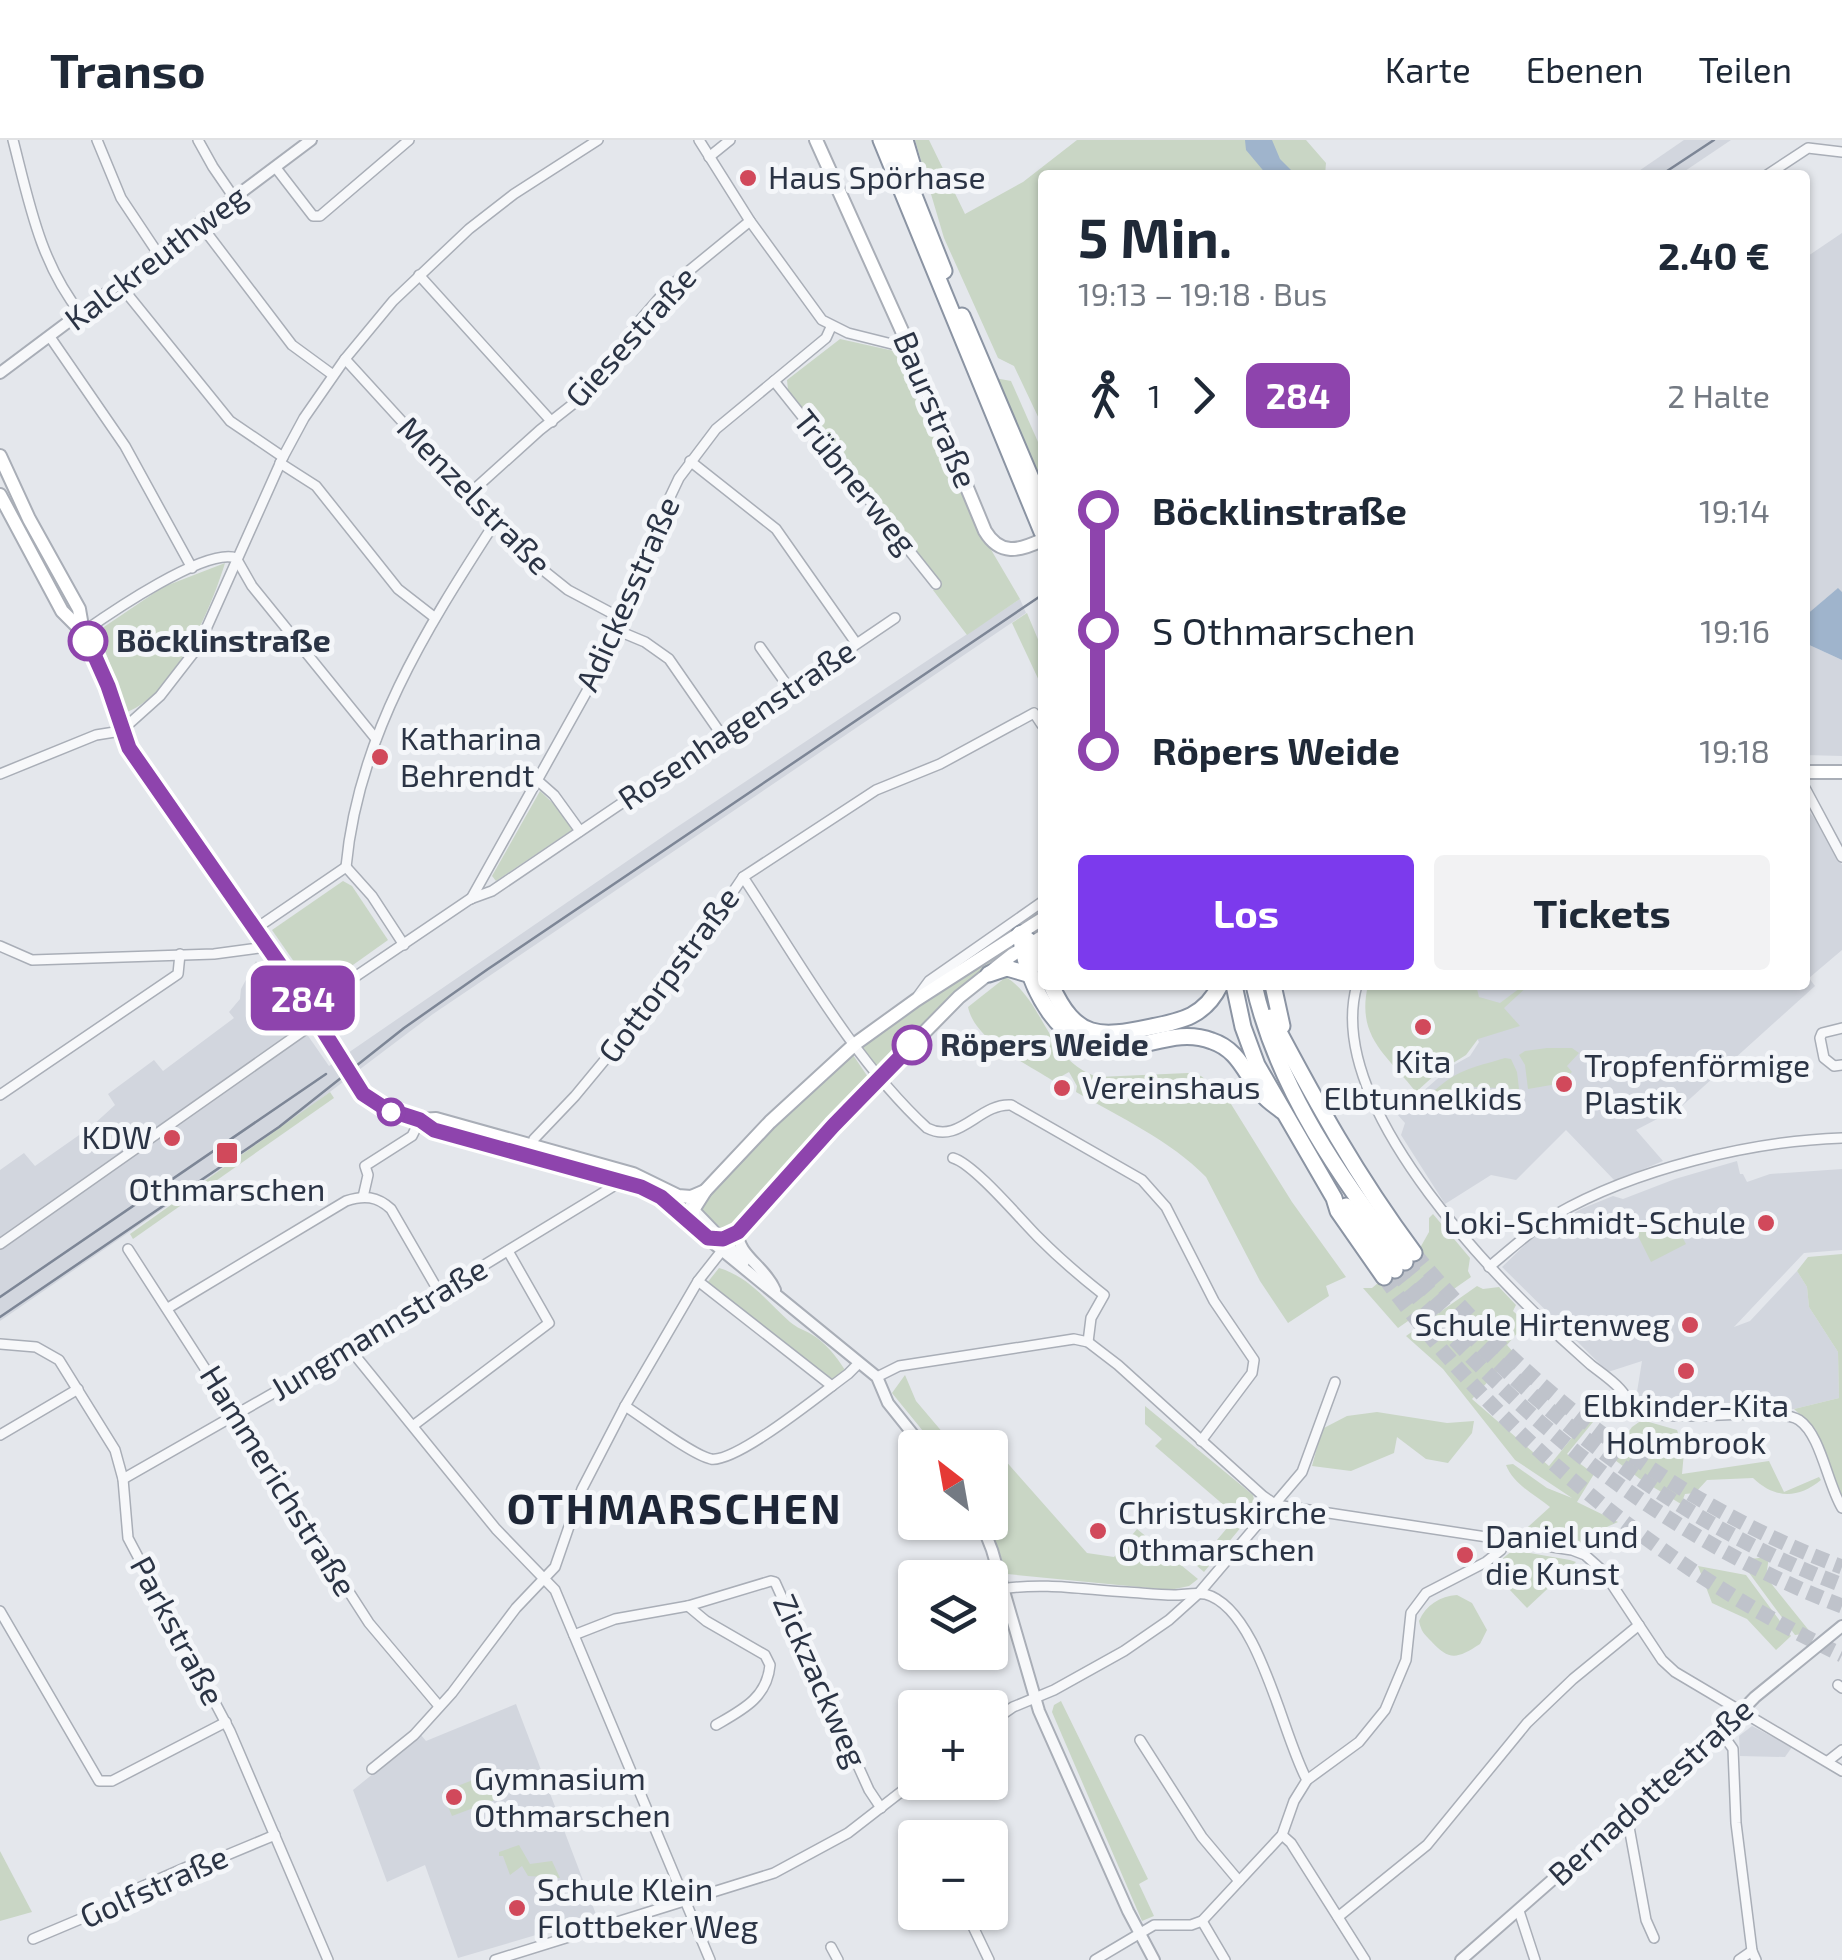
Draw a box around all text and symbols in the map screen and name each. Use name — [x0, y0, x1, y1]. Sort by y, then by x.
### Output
text: Transo — [50, 40, 206, 98]
text: Karte — [1385, 48, 1471, 90]
text: Ebenen — [1526, 48, 1644, 90]
text: Teilen — [1699, 48, 1792, 90]
place label: Haus Spörhase — [768, 157, 986, 195]
marker: Haus Spörhase — [737, 167, 759, 189]
street label: Kalckreuthweg — [56, 176, 253, 337]
text: 5 Min. — [1078, 203, 1232, 269]
text: 2.40 € — [1658, 232, 1770, 278]
street label: Giesestraße — [556, 257, 703, 414]
text: 19:13 – 19:18 · Bus — [1078, 274, 1327, 312]
street label: Baurstraße — [887, 325, 987, 493]
icon: walk — [1078, 368, 1133, 423]
icon: forward — [1176, 368, 1231, 423]
text: 284 — [1266, 374, 1330, 416]
text: 1 — [1148, 376, 1161, 414]
text: 2 Halte — [1667, 376, 1770, 414]
street label: Trübnerweg — [787, 401, 926, 561]
street label: Menzelstraße — [391, 408, 560, 581]
text: Böcklinstraße — [1152, 487, 1407, 533]
street label: Adickesstraße — [566, 490, 686, 696]
text: 19:14 — [1699, 491, 1770, 529]
text: S Othmarschen — [1152, 607, 1416, 653]
text: 19:16 — [1700, 611, 1770, 649]
place label: Böcklinstraße — [116, 620, 331, 658]
marker: Böcklinstraße — [69, 622, 107, 660]
street label: Rosenhagenstraße — [610, 630, 861, 817]
place label: Katharina Behrendt — [400, 718, 542, 793]
text: Röpers Weide — [1152, 727, 1400, 773]
text: 19:18 — [1699, 731, 1770, 769]
marker: Katharina Behrendt — [369, 746, 391, 768]
button: Los — [1078, 855, 1414, 970]
button: Tickets — [1434, 855, 1770, 970]
street label: Gottorpstraße — [589, 879, 746, 1069]
line badge: 284 — [246, 966, 360, 1030]
text: 284 — [271, 977, 335, 1019]
marker: Kita Elbtunnelkids — [1412, 1016, 1434, 1038]
place label: Röpers Weide — [940, 1024, 1149, 1062]
marker: Röpers Weide — [893, 1026, 931, 1064]
place label: Kita Elbtunnelkids — [1324, 1041, 1522, 1116]
place label: Tropfenförmige Plastik — [1584, 1045, 1810, 1120]
place label: Vereinshaus — [1082, 1067, 1261, 1105]
marker: Tropfenförmige Plastik — [1553, 1073, 1575, 1095]
marker: Vereinshaus — [1051, 1077, 1073, 1099]
unlabelled marker — [378, 1099, 404, 1125]
place label: KDW — [82, 1117, 152, 1155]
marker: KDW — [161, 1127, 183, 1149]
marker: Othmarschen — [214, 1140, 240, 1166]
place label: Othmarschen — [129, 1169, 325, 1207]
place label: Loki-Schmidt-Schule — [1444, 1202, 1746, 1240]
marker: Loki-Schmidt-Schule — [1755, 1212, 1777, 1234]
street label: Jungmannstraße — [263, 1248, 493, 1407]
place label: Schule Hirtenweg — [1414, 1304, 1670, 1342]
marker: Schule Hirtenweg — [1679, 1314, 1701, 1336]
street label: Hammerichstraße — [193, 1358, 366, 1602]
marker: Elbkinder-Kita Holmbrook — [1675, 1360, 1697, 1382]
place label: Elbkinder-Kita Holmbrook — [1583, 1385, 1789, 1460]
north arrow — [898, 1430, 1008, 1540]
map controls — [898, 1430, 1008, 1930]
district label: OTHMARSCHEN — [507, 1482, 843, 1532]
place label: Christuskirche Othmarschen — [1118, 1492, 1327, 1567]
place label: Daniel und die Kunst — [1485, 1516, 1639, 1591]
marker: Christuskirche Othmarschen — [1087, 1520, 1109, 1542]
marker: Daniel und die Kunst — [1454, 1544, 1476, 1566]
street label: Parkstraße — [124, 1549, 234, 1711]
button: layers — [898, 1560, 1008, 1670]
street label: Zickzackweg — [767, 1588, 877, 1773]
street label: Bernadottestraße — [1540, 1689, 1760, 1892]
button: + — [898, 1690, 1008, 1800]
place label: Gymnasium Othmarschen — [474, 1758, 671, 1833]
marker: Gymnasium Othmarschen — [443, 1786, 465, 1808]
button: − — [898, 1820, 1008, 1930]
street label: Golfstraße — [74, 1836, 233, 1935]
place label: Schule Klein Flottbeker Weg — [537, 1869, 759, 1944]
marker: Schule Klein Flottbeker Weg — [506, 1897, 528, 1919]

